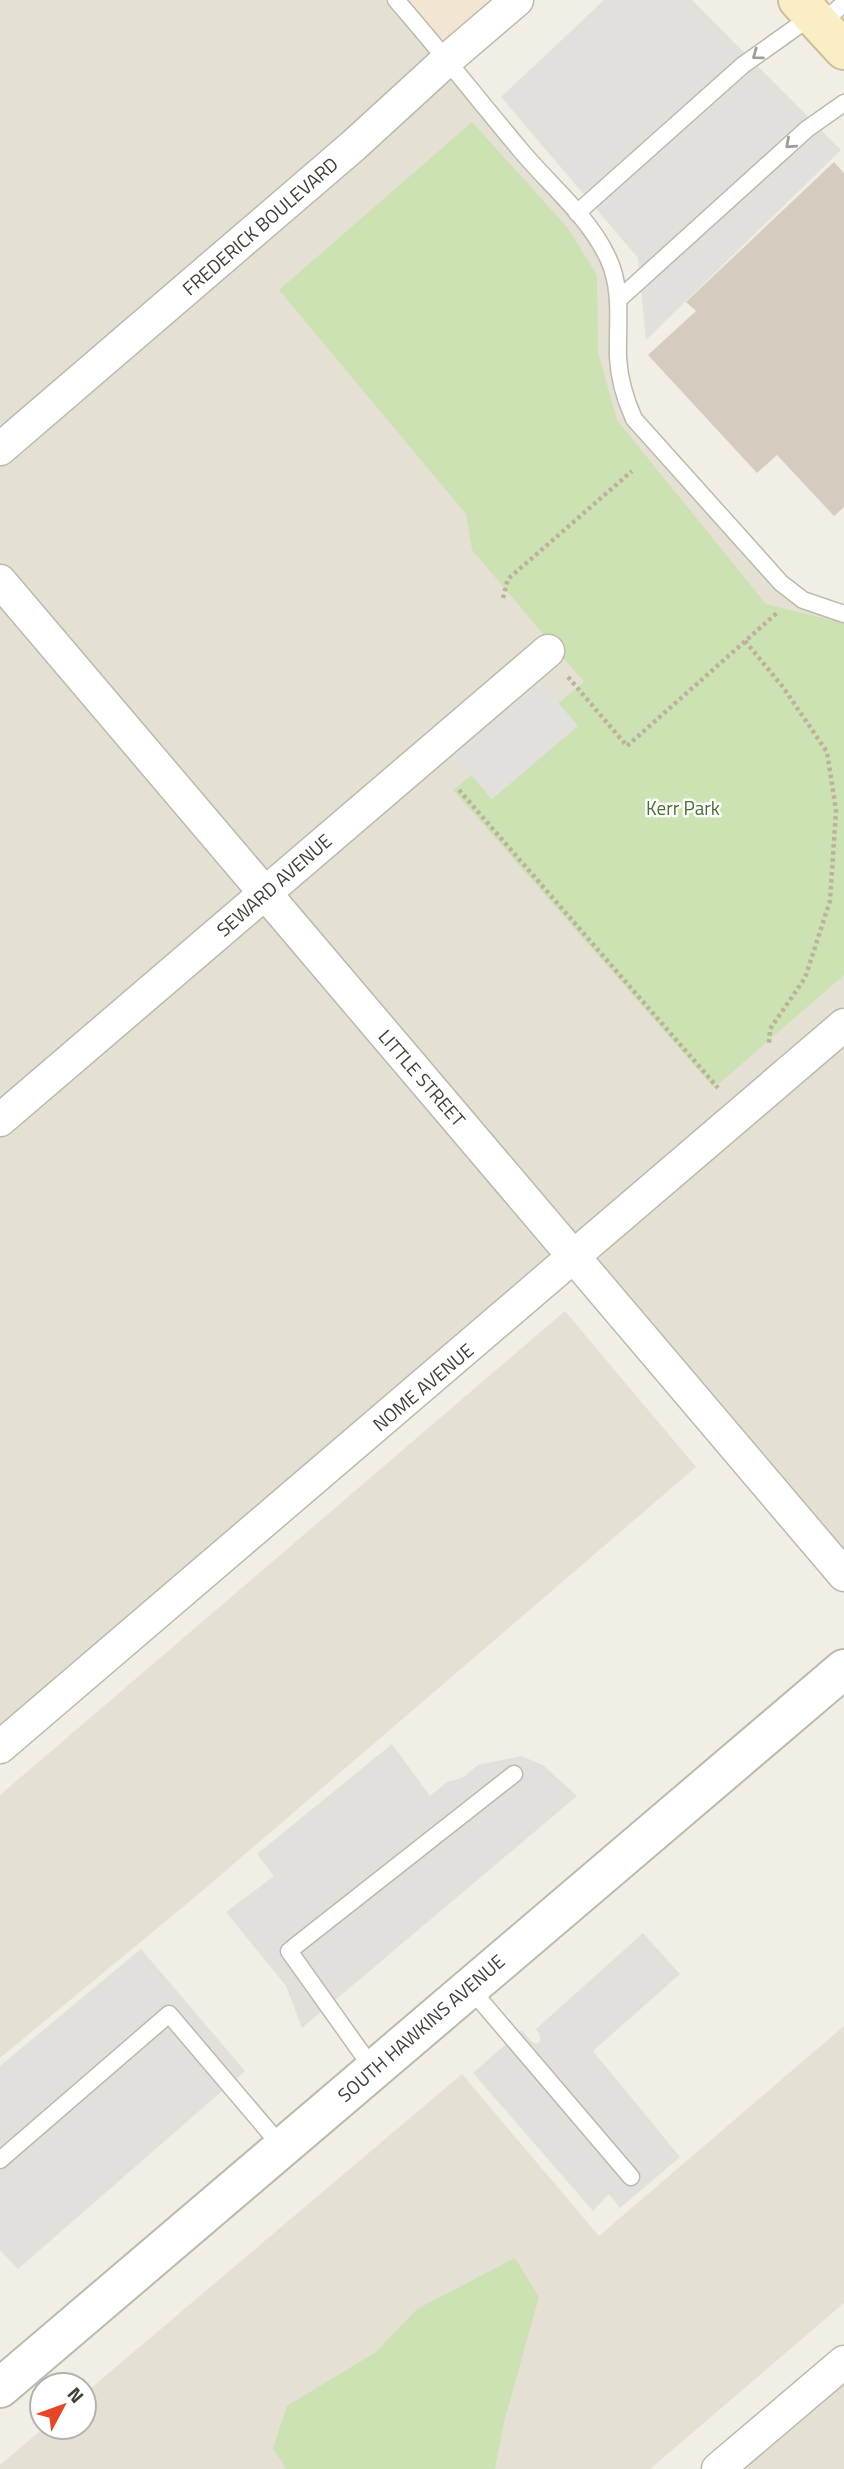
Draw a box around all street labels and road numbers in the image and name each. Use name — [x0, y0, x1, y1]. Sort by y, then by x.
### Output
street label: FREDERICK BOULEVARD — [175, 150, 344, 302]
street label: SEWARD AVENUE — [210, 826, 338, 943]
street label: LITTLE STREET — [372, 1023, 473, 1133]
street label: NOME AVENUE — [366, 1336, 479, 1438]
street label: SOUTH HAWKINS AVENUE — [331, 1947, 511, 2109]

